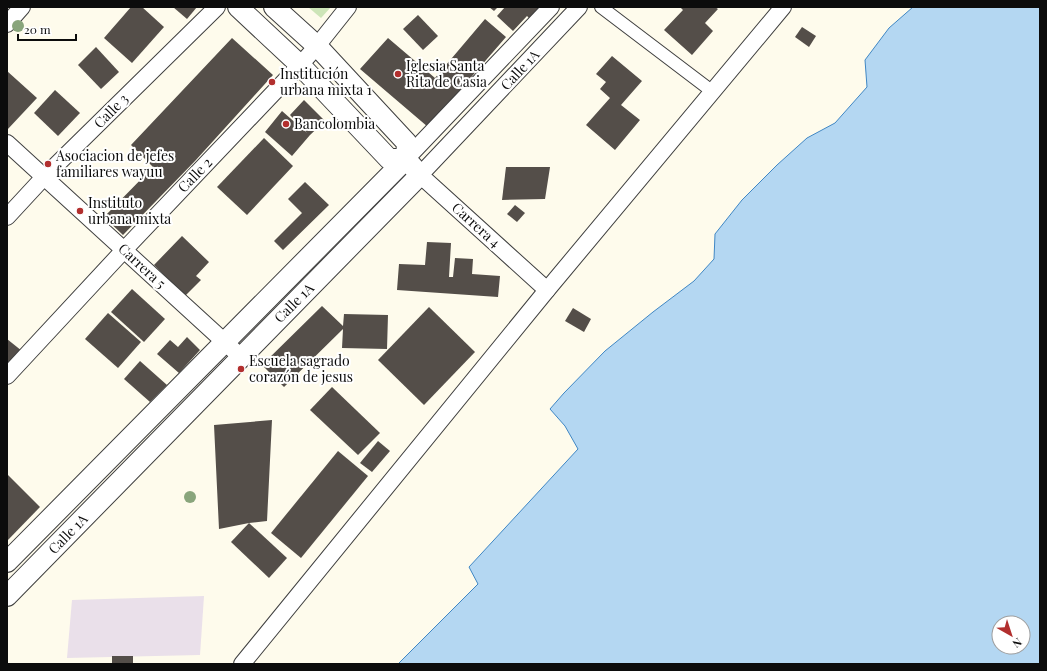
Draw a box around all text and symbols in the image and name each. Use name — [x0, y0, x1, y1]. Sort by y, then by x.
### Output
scale bar — [18, 16, 76, 42]
text: 20 m — [24, 21, 51, 37]
street label: Calle 1A — [496, 45, 543, 94]
place label: Iglesia Santa Rita de Casia — [406, 56, 487, 91]
place label: Institución urbana mixta 1 — [280, 64, 372, 99]
marker: Iglesia Santa Rita de Casia — [393, 69, 403, 79]
marker: Institución urbana mixta 1 — [267, 77, 277, 87]
street label: Calle 3 — [89, 89, 132, 132]
place label: Bancolombia — [294, 114, 375, 133]
marker: Bancolombia — [281, 119, 291, 129]
place label: Asociacion de jefes familiares wayuu — [55, 146, 174, 181]
street label: Calle 2 — [173, 153, 216, 196]
marker: Asociacion de jefes familiares wayuu — [43, 159, 53, 169]
place label: Instituto urbana mixta — [88, 193, 171, 228]
street label: Carrera 4 — [448, 198, 505, 251]
marker: Instituto urbana mixta — [75, 206, 85, 216]
street label: Carrera 5 — [115, 239, 170, 293]
street label: Calle 1A — [270, 278, 318, 327]
place label: Escuela sagrado corazón de jesus — [249, 351, 353, 386]
marker: Escuela sagrado corazón de jesus — [236, 364, 246, 374]
street label: Calle 1A — [44, 509, 92, 558]
north arrow — [991, 615, 1031, 655]
text: N — [1010, 635, 1025, 652]

